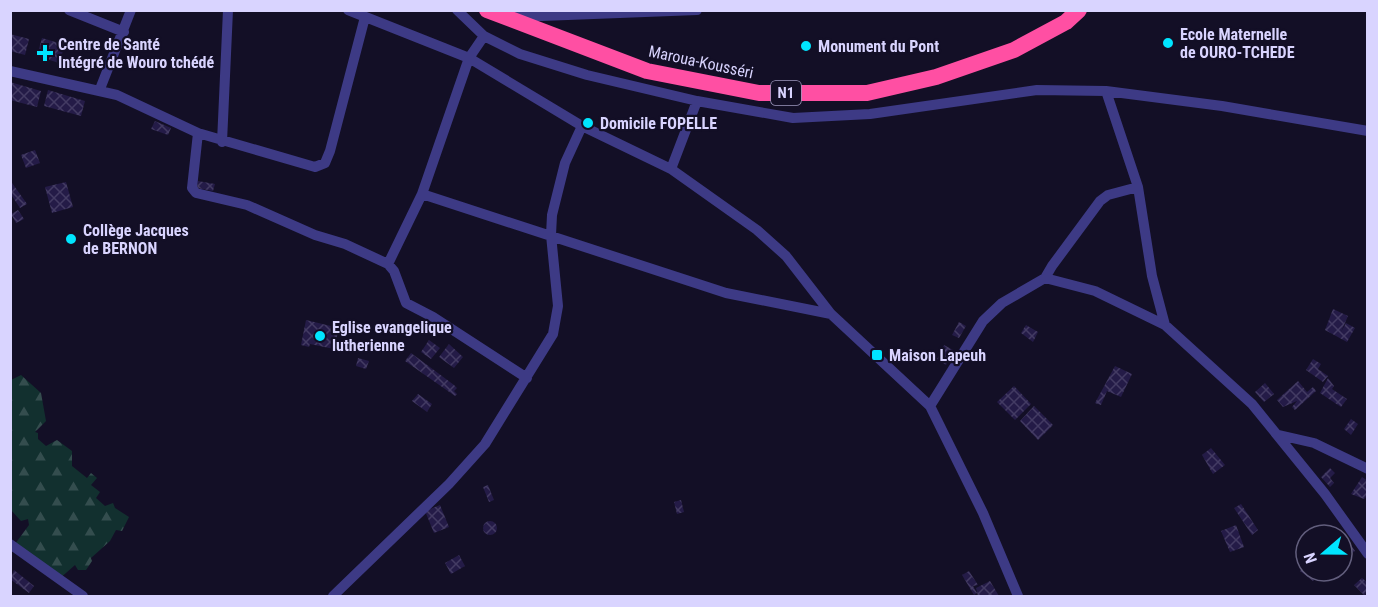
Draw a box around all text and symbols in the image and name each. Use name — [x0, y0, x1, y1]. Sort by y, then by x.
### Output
place label: Ecole Maternelle de OURO-TCHEDE — [1180, 25, 1295, 62]
place label: Centre de Santé Intégré de Wouro tchédé — [58, 35, 215, 72]
marker: Ecole Maternelle de OURO-TCHEDE — [1161, 36, 1175, 50]
place label: Monument du Pont — [818, 37, 939, 56]
marker: Monument du Pont — [799, 39, 813, 53]
street label: Maroua-Kousséri — [647, 42, 755, 82]
marker: Centre de Santé Intégré de Wouro tchédé — [36, 44, 54, 62]
road number: N1 — [771, 81, 801, 105]
place label: Domicile FOPELLE — [600, 114, 717, 133]
marker: Domicile FOPELLE — [581, 116, 595, 130]
place label: Collège Jacques de BERNON — [83, 221, 189, 258]
marker: Collège Jacques de BERNON — [64, 232, 78, 246]
place label: Eglise evangelique lutherienne — [332, 318, 452, 355]
marker: Eglise evangelique lutherienne — [313, 329, 327, 343]
place label: Maison Lapeuh — [889, 346, 986, 365]
marker: Maison Lapeuh — [870, 348, 884, 362]
north arrow — [1294, 523, 1354, 583]
text: N — [1300, 550, 1321, 566]

